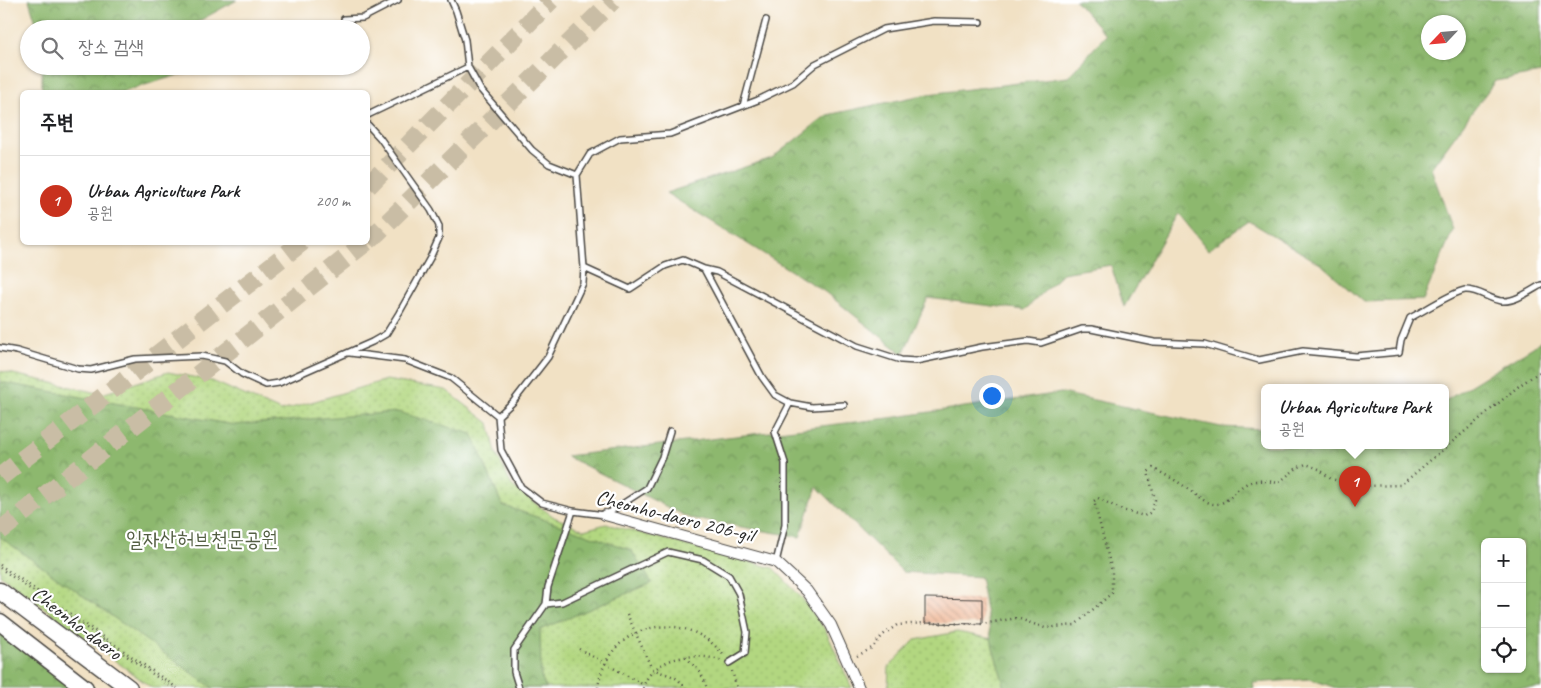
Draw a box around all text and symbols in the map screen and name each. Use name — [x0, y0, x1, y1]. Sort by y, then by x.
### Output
north arrow — [1421, 15, 1466, 60]
search box — [20, 20, 370, 75]
icon: search — [38, 34, 66, 62]
text: 장소 검색 — [78, 35, 144, 59]
text: 주변 — [40, 109, 74, 135]
text: Urban Agriculture Park — [87, 179, 239, 203]
text: 1 — [52, 191, 60, 211]
text: 200 m — [316, 191, 350, 211]
text: 공원 — [87, 203, 113, 223]
your location — [979, 383, 1005, 409]
popup — [1261, 384, 1449, 449]
text: Urban Agriculture Park — [1279, 395, 1431, 419]
text: 공원 — [1279, 419, 1305, 439]
pin: 1 — [1339, 466, 1371, 507]
street label: Cheonho-daero 206-gil — [593, 484, 760, 549]
park label: 일자산허브천문공원 — [126, 526, 278, 552]
map controls — [1481, 538, 1526, 673]
button: + — [1481, 538, 1526, 583]
street label: Cheonho-daero — [27, 581, 129, 666]
button: − — [1481, 583, 1526, 628]
button: locate — [1481, 628, 1526, 673]

